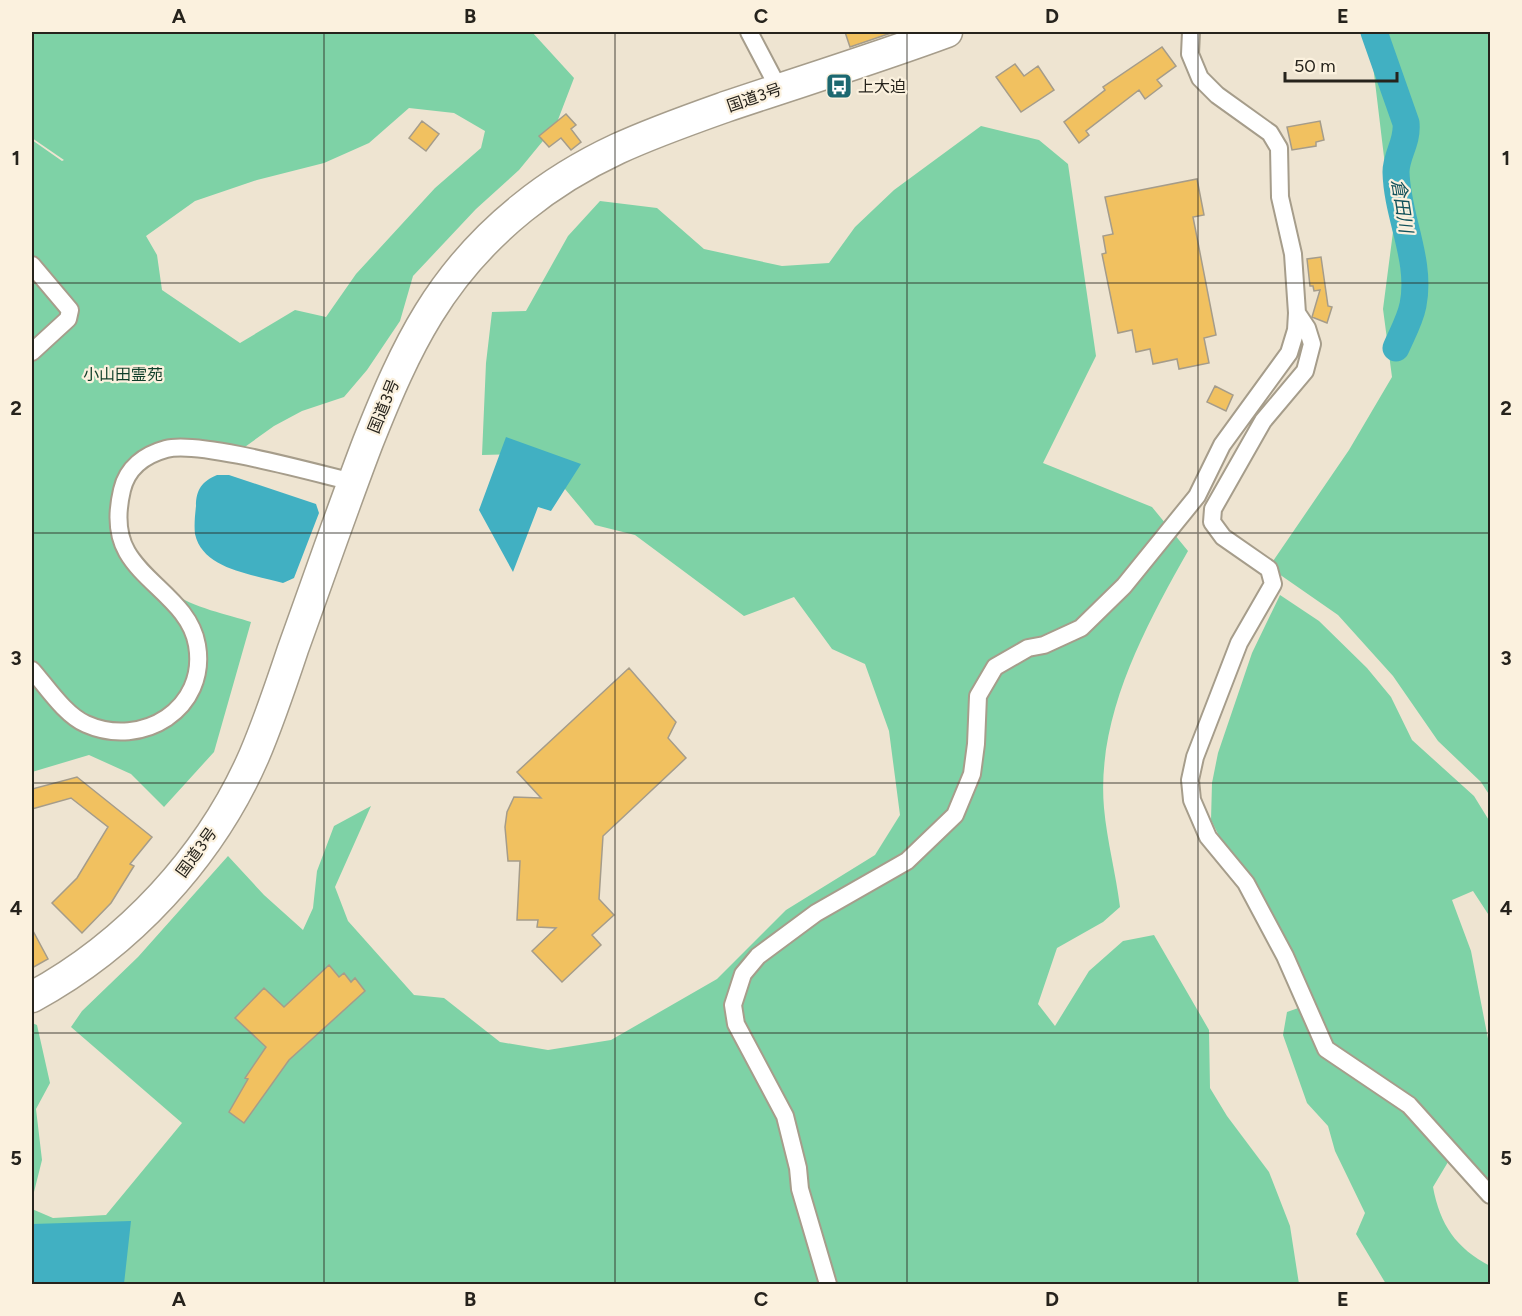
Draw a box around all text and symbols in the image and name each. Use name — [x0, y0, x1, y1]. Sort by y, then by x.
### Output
text: A — [172, 4, 187, 28]
text: B — [464, 4, 476, 28]
text: C — [754, 4, 768, 28]
text: D — [1045, 4, 1059, 28]
text: E — [1337, 4, 1349, 28]
scale bar — [1285, 45, 1398, 83]
text: 50 m — [1294, 55, 1336, 77]
bus stop icon: 上大迫 — [824, 71, 854, 101]
place label: 上大迫 — [858, 77, 906, 96]
street label: 国道3号 — [724, 79, 784, 116]
text: 1 — [12, 146, 20, 170]
text: 1 — [1502, 146, 1510, 170]
water label: 倉田川 — [1387, 178, 1417, 236]
park label: 小山田霊苑 — [83, 365, 163, 384]
street label: 国道3号 — [364, 376, 403, 436]
text: 2 — [10, 396, 22, 420]
text: 2 — [1500, 396, 1512, 420]
text: 3 — [10, 646, 22, 670]
text: 3 — [1500, 646, 1512, 670]
street label: 国道3号 — [172, 824, 221, 881]
text: 4 — [10, 896, 23, 920]
text: 4 — [1500, 896, 1513, 920]
text: 5 — [10, 1146, 22, 1170]
text: 5 — [1500, 1146, 1512, 1170]
text: A — [172, 1287, 187, 1311]
text: B — [464, 1287, 476, 1311]
text: C — [754, 1287, 768, 1311]
text: D — [1045, 1287, 1059, 1311]
text: E — [1337, 1287, 1349, 1311]

